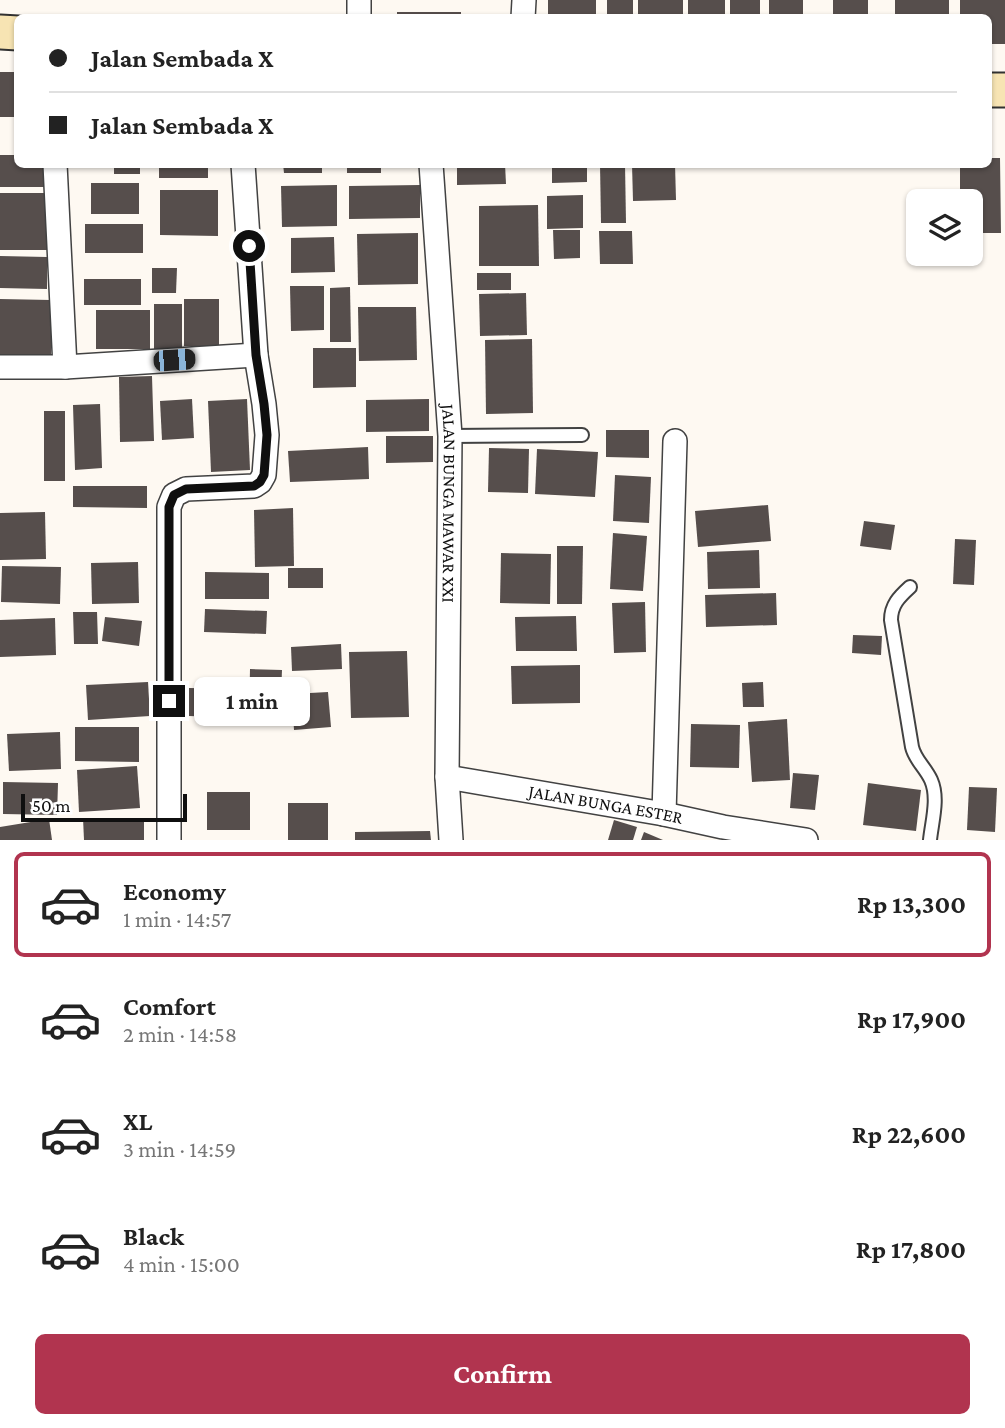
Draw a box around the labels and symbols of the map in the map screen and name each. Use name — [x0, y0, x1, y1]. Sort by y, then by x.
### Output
route start — [233, 230, 265, 262]
car — [153, 348, 196, 372]
street label: JALAN BUNGA MAWAR XXI — [438, 401, 460, 603]
callout: 1 min — [194, 676, 309, 726]
route end — [153, 685, 185, 717]
street label: JALAN BUNGA ESTER — [525, 781, 686, 828]
scale bar — [21, 791, 187, 823]

